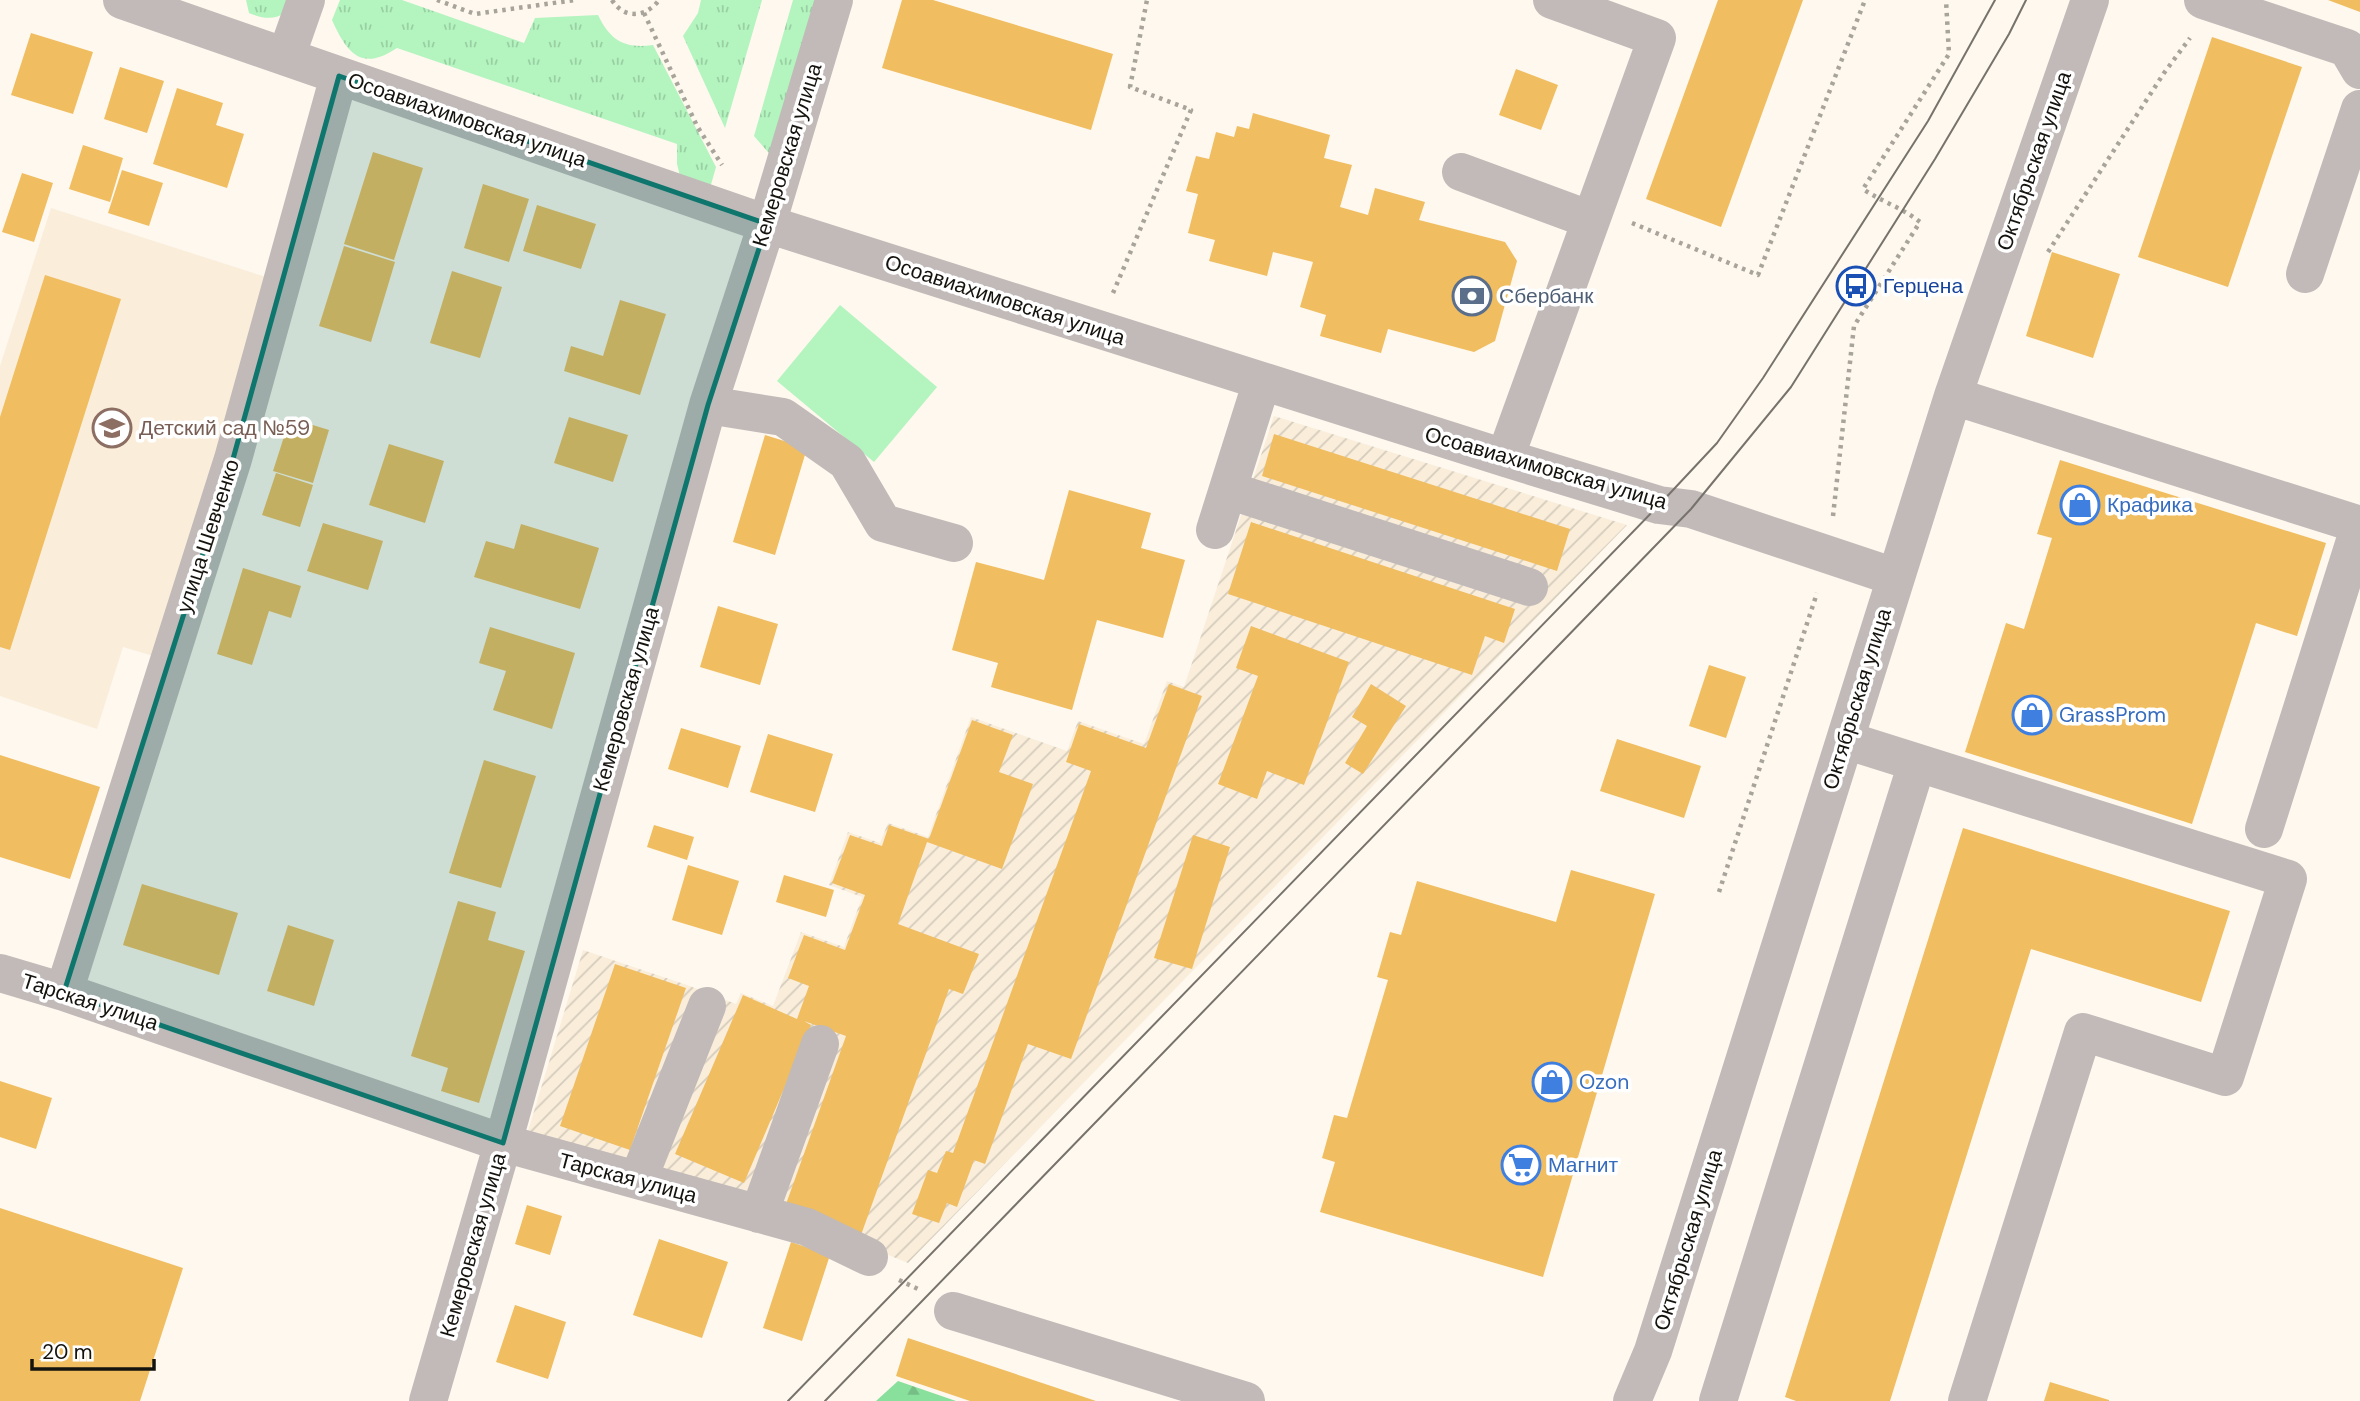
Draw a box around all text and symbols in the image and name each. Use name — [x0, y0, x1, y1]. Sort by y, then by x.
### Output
street label: Кемеровская улица — [746, 59, 828, 250]
street label: Осоавиахимовская улица — [344, 66, 590, 174]
street label: Октябрьская улица — [1990, 67, 2078, 254]
street label: Осоавиахимовская улица — [881, 248, 1129, 352]
bus stop icon: Герцена — [1835, 265, 1877, 307]
place label: Герцена — [1883, 272, 1963, 300]
bank icon: Сбербанк — [1451, 275, 1493, 317]
place label: Сбербанк — [1499, 282, 1594, 310]
school or university icon: Детский сад №59 — [91, 407, 133, 449]
place label: Детский сад №59 — [139, 414, 310, 442]
street label: Осоавиахимовская улица — [1422, 420, 1671, 516]
street label: улица Шевченко — [170, 456, 246, 616]
shop icon: Крафика — [2059, 484, 2101, 526]
place label: Крафика — [2107, 491, 2193, 519]
street label: Кемеровская улица — [586, 603, 666, 795]
street label: Октябрьская улица — [1816, 605, 1898, 793]
shop icon: GrassProm — [2011, 694, 2053, 736]
place label: GrassProm — [2059, 701, 2166, 729]
street label: Тарская улица — [18, 967, 162, 1037]
shop icon: Ozon — [1531, 1061, 1573, 1103]
place label: Ozon — [1579, 1068, 1629, 1096]
supermarket icon: Магнит — [1500, 1144, 1542, 1186]
street label: Тарская улица — [556, 1146, 700, 1210]
street label: Октябрьская улица — [1647, 1146, 1729, 1334]
street label: Кемеровская улица — [433, 1149, 513, 1341]
place label: Магнит — [1548, 1151, 1618, 1179]
scale bar — [32, 1328, 154, 1372]
text: 20 m — [42, 1338, 93, 1366]

